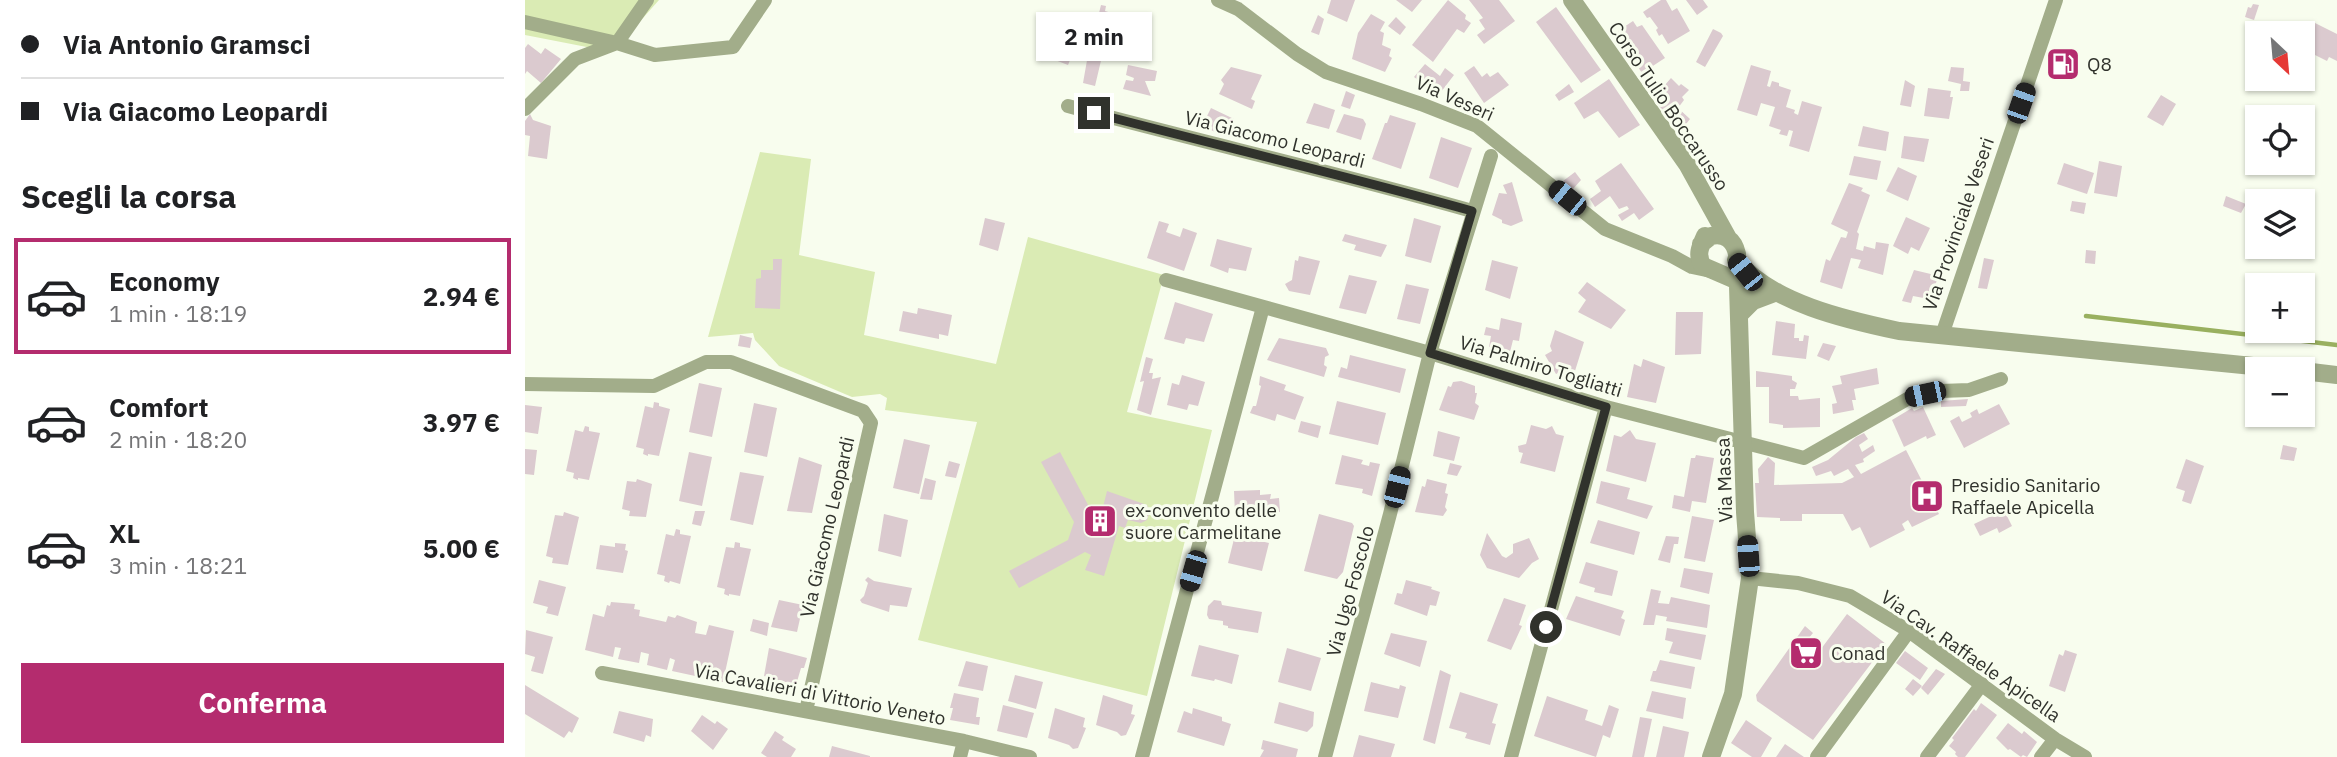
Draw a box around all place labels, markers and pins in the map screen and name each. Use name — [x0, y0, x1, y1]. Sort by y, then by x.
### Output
fuel station icon: Q8 — [2044, 45, 2082, 83]
place label: Q8 — [2087, 52, 2112, 76]
place label: Presidio Sanitario Raffaele Apicella — [1951, 473, 2100, 519]
hospital icon: Presidio Sanitario Raffaele Apicella — [1908, 477, 1946, 515]
place label: ex-convento delle suore Carmelitane — [1125, 498, 1281, 544]
building icon: ex-convento delle suore Carmelitane — [1081, 502, 1119, 540]
supermarket icon: Conad — [1787, 634, 1825, 672]
place label: Conad — [1831, 641, 1885, 665]

